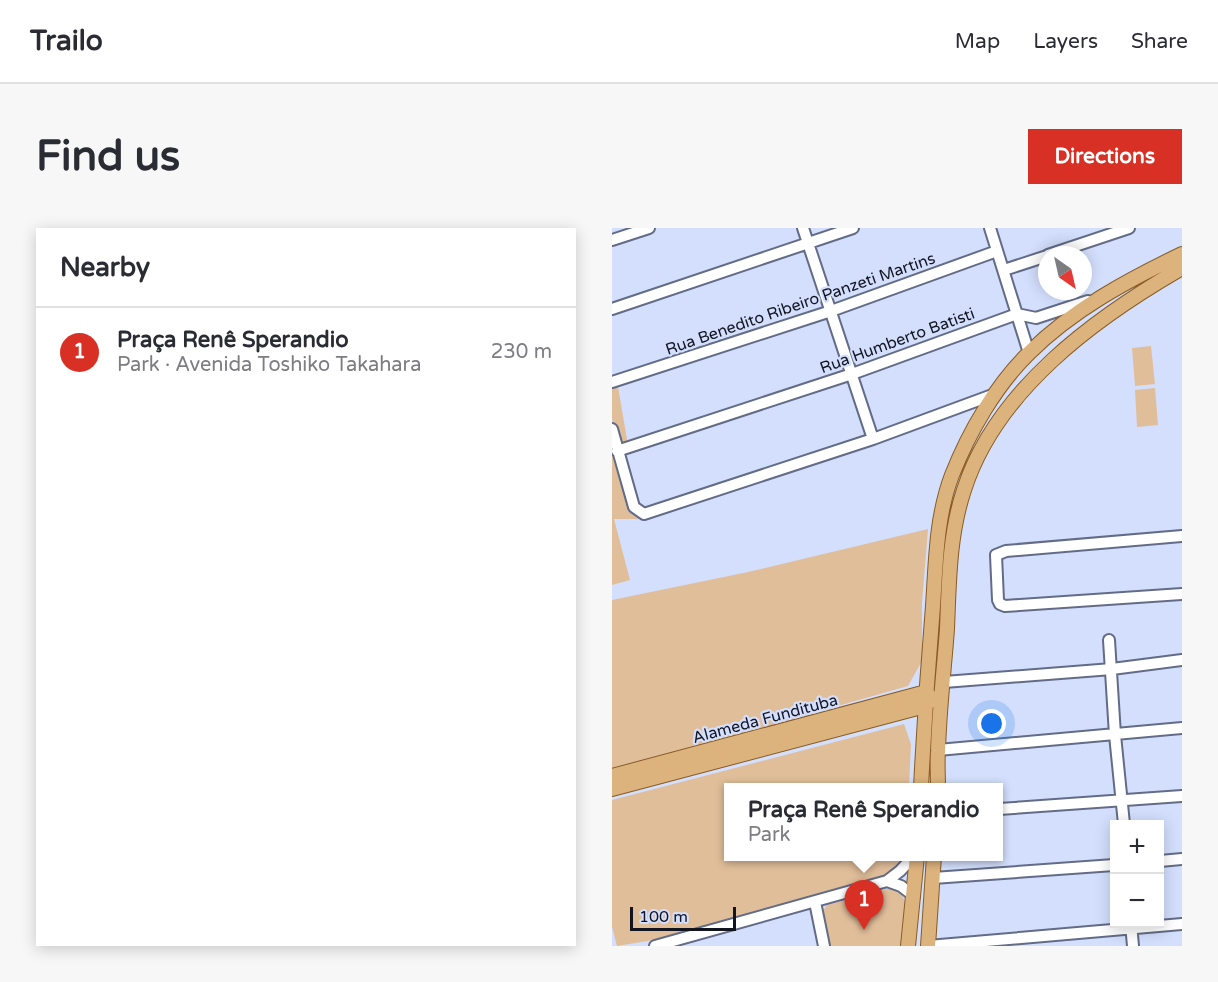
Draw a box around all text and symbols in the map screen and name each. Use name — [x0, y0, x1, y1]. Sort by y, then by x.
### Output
text: Trailo — [30, 24, 103, 58]
text: Map — [955, 29, 1000, 54]
text: Layers — [1033, 29, 1098, 54]
text: Share — [1131, 29, 1188, 54]
button: Directions — [1028, 129, 1182, 184]
text: Find us — [36, 131, 180, 182]
north arrow — [1038, 246, 1092, 300]
street label: Rua Benedito Ribeiro Panzeti Martins — [663, 248, 938, 360]
text: Nearby — [60, 252, 150, 283]
street label: Rua Humberto Batisti — [817, 304, 978, 378]
text: Praça Renê Sperandio — [117, 327, 349, 353]
text: 1 — [73, 340, 86, 364]
text: 230 m — [491, 340, 552, 364]
text: Park · Avenida Toshiko Takahara — [117, 353, 422, 377]
street label: Alameda Fundituba — [690, 690, 840, 748]
your location — [977, 709, 1006, 738]
popup — [724, 783, 1003, 861]
text: Praça Renê Sperandio — [748, 797, 979, 823]
map controls — [1110, 820, 1164, 928]
button: + — [1110, 820, 1164, 874]
text: Park — [748, 823, 790, 847]
button: − — [1110, 874, 1164, 928]
pin: 1 — [844, 880, 884, 930]
scale bar — [630, 904, 736, 932]
text: 100 m — [639, 907, 688, 927]

